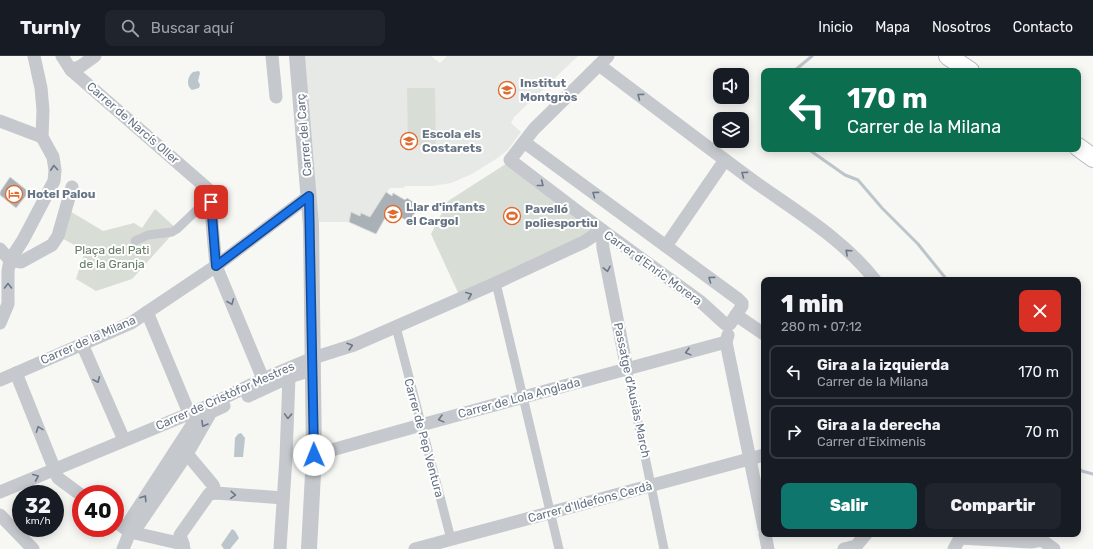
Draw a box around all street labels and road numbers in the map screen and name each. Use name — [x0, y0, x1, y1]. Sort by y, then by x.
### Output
street label: Carrer de Narcís Oller — [84, 79, 182, 167]
street label: Carrer del Carç — [293, 93, 315, 177]
street label: Carrer d'Enric Morera — [601, 228, 705, 308]
street label: Carrer de la Milana — [38, 313, 138, 367]
street label: Passatge d'Ausiàs March — [611, 321, 653, 459]
street label: Carrer de Cristòfor Mestres — [153, 359, 297, 433]
street label: Carrer de Lola Anglada — [456, 375, 582, 421]
street label: Carrer de Pep Ventura — [401, 377, 447, 499]
street label: Carrer d'Ildefons Cerdà — [526, 479, 654, 525]

